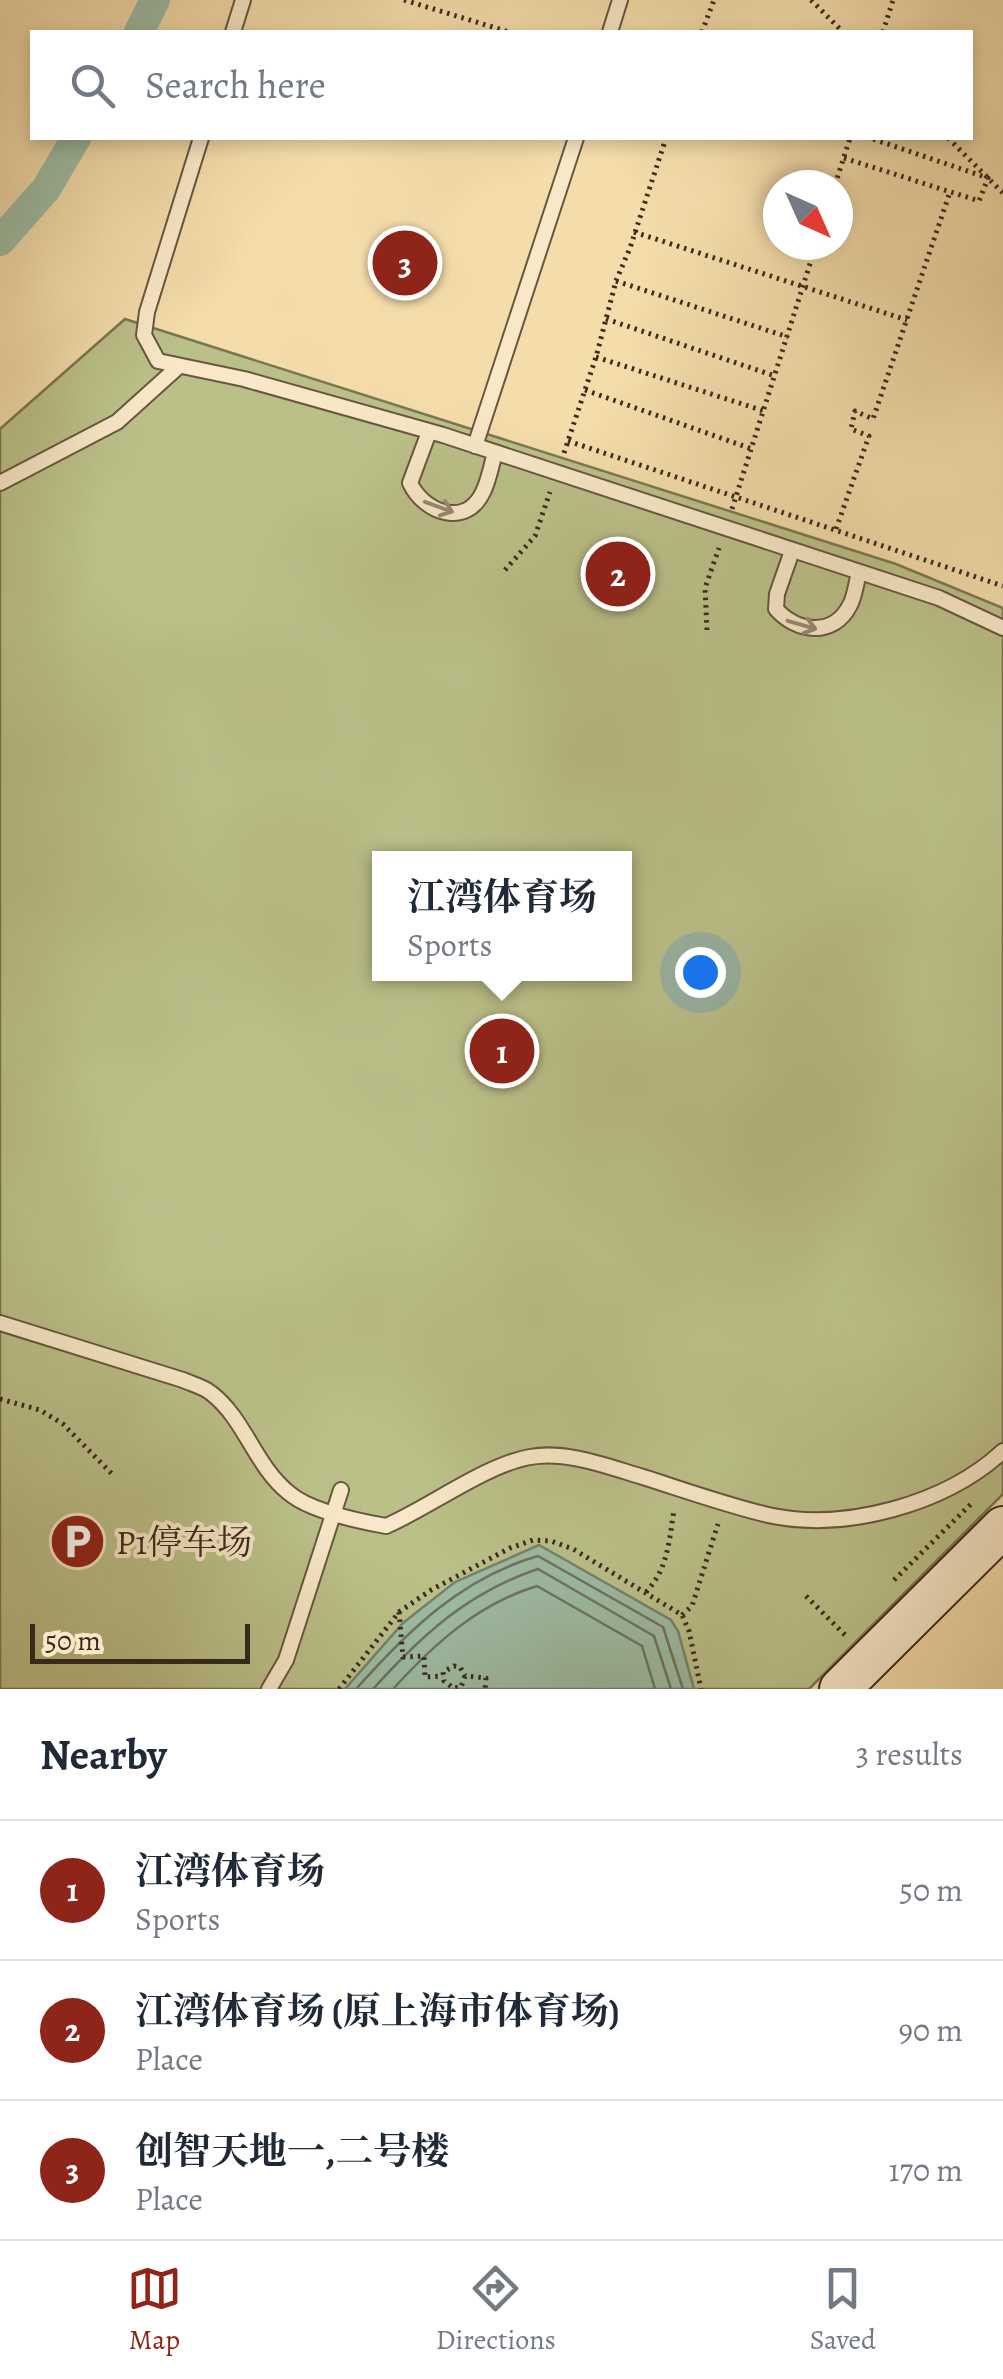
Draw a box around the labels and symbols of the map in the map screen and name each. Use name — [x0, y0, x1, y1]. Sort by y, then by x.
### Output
north arrow — [763, 170, 853, 260]
pin: 3 — [372, 226, 438, 300]
one-way arrow — [422, 500, 454, 518]
pin: 2 — [586, 536, 650, 612]
one-way arrow — [786, 616, 818, 635]
your location — [675, 947, 726, 998]
pin: 1 — [470, 1014, 534, 1088]
parking icon: P1停车场 — [47, 1512, 107, 1572]
place label: P1停车场 — [116, 1518, 252, 1566]
scale bar — [30, 1619, 250, 1664]

